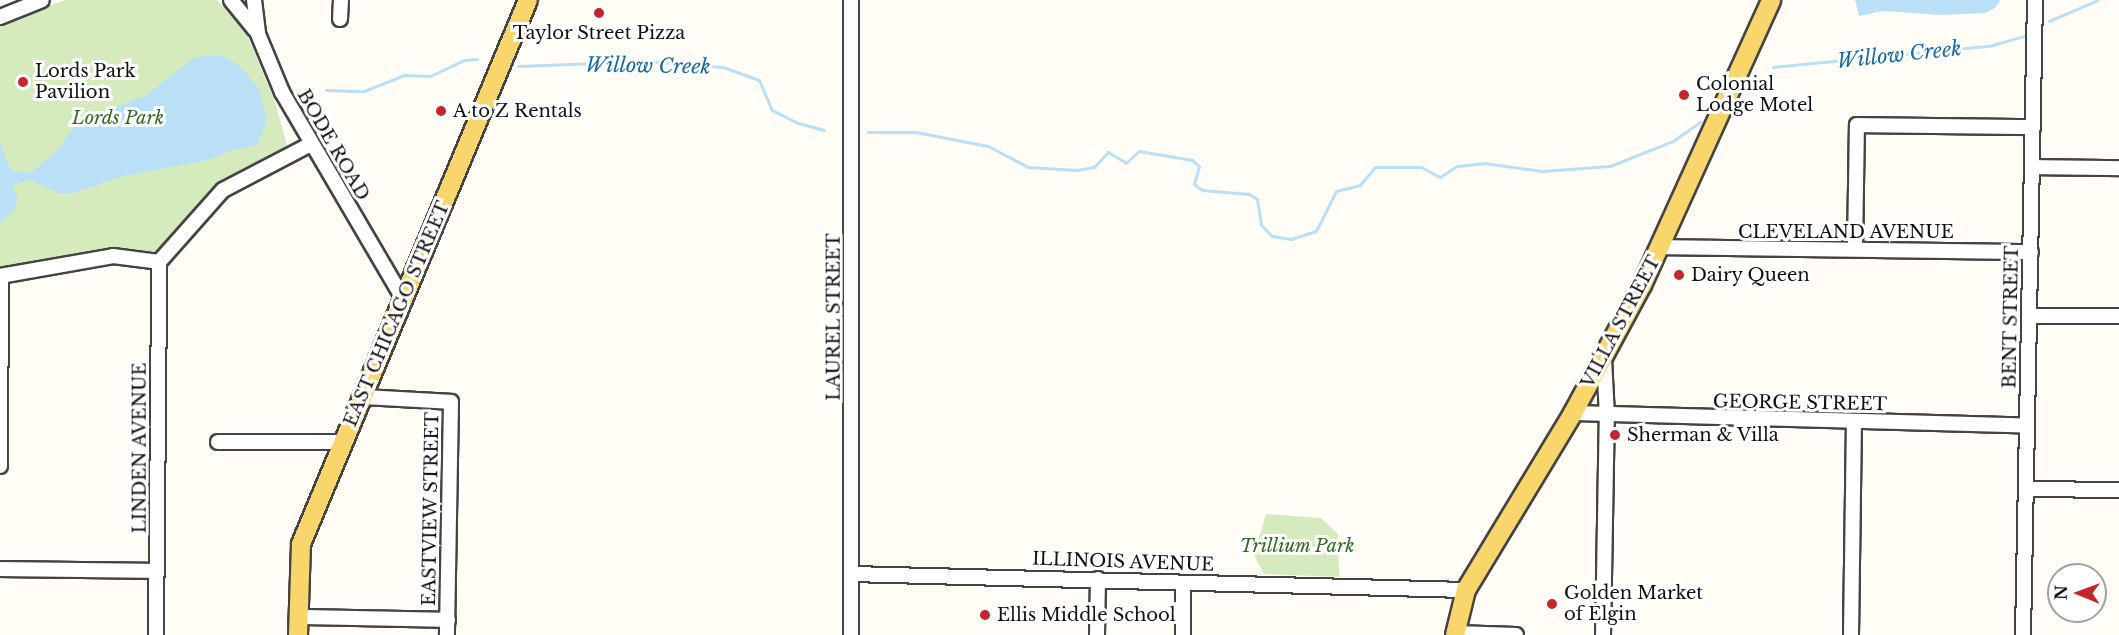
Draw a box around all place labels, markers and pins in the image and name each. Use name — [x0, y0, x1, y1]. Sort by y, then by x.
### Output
marker: Taylor Street Pizza — [592, 6, 606, 20]
place label: Taylor Street Pizza — [513, 22, 685, 44]
place label: Lords Park Pavilion — [35, 61, 136, 104]
place label: Colonial Lodge Motel — [1696, 74, 1813, 116]
marker: Lords Park Pavilion — [16, 75, 30, 89]
marker: Colonial Lodge Motel — [1677, 88, 1691, 102]
place label: A to Z Rentals — [453, 100, 582, 122]
marker: A to Z Rentals — [434, 104, 448, 118]
place label: Dairy Queen — [1691, 264, 1810, 286]
marker: Dairy Queen — [1672, 268, 1686, 282]
place label: Sherman & Villa — [1627, 424, 1779, 446]
marker: Sherman & Villa — [1608, 428, 1622, 442]
place label: Golden Market of Elgin — [1564, 583, 1703, 626]
marker: Golden Market of Elgin — [1545, 597, 1559, 611]
place label: Ellis Middle School — [997, 604, 1176, 626]
marker: Ellis Middle School — [978, 608, 992, 622]

